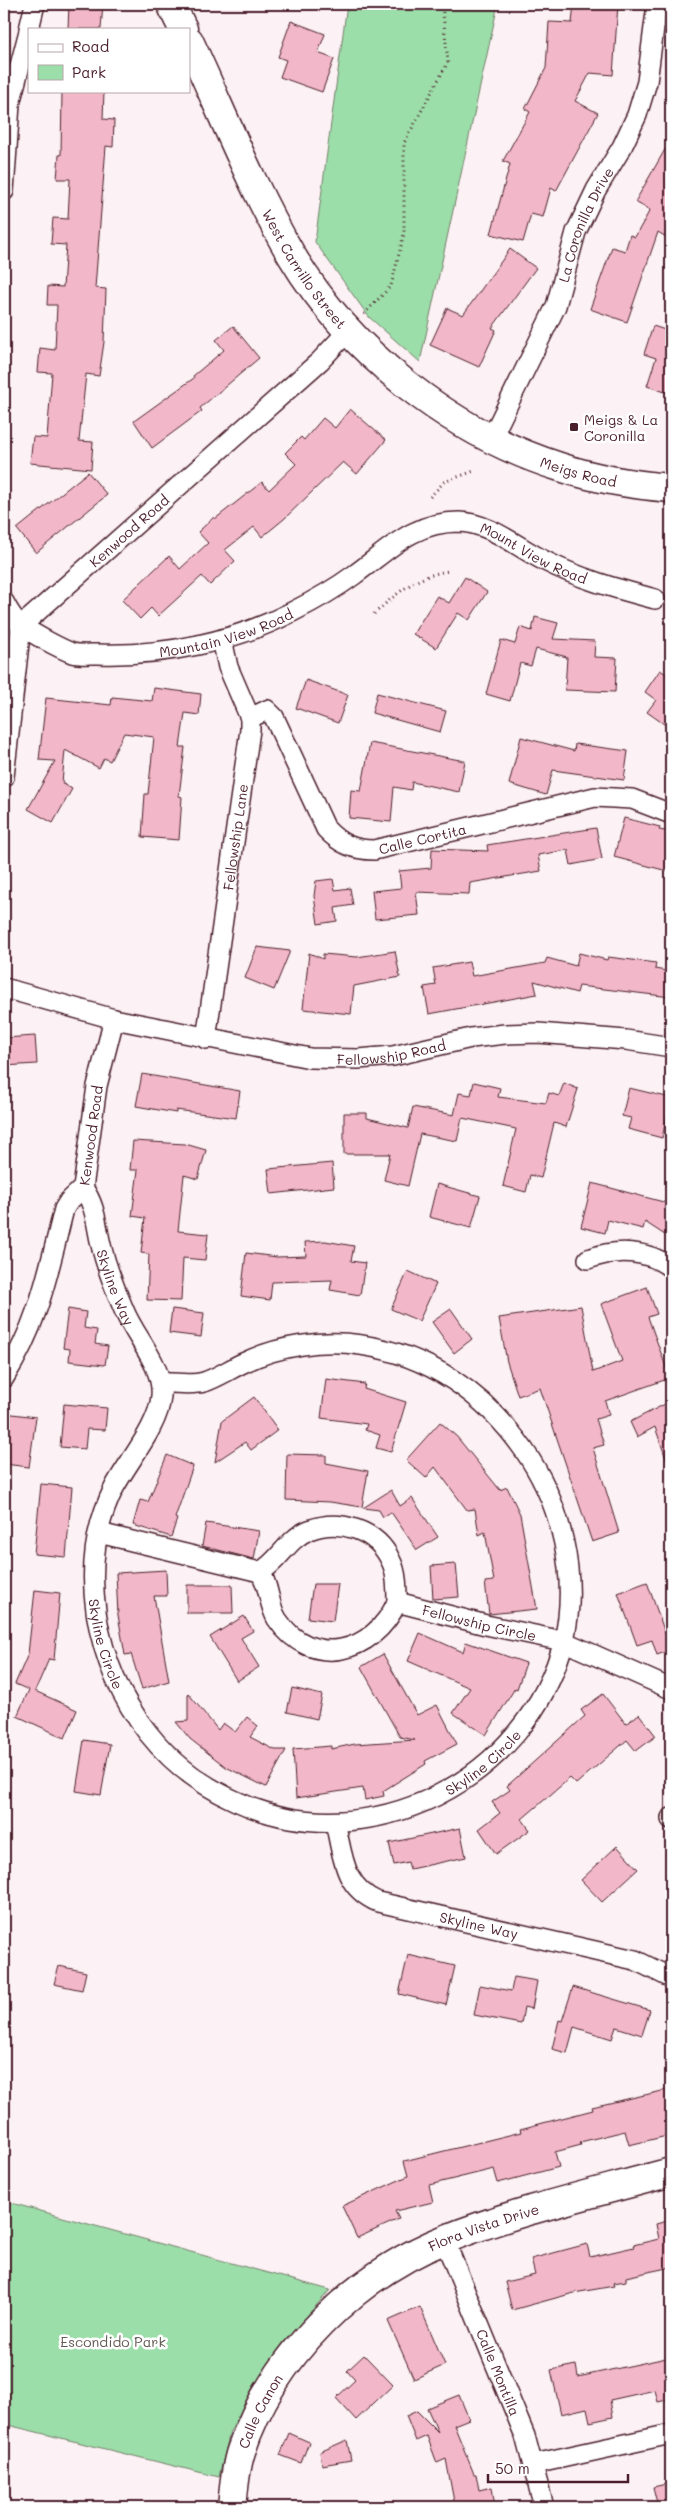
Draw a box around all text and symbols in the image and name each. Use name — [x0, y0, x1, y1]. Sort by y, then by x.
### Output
legend — [28, 28, 190, 92]
text: Road — [72, 36, 109, 56]
text: Park — [72, 62, 106, 82]
street label: La Coronilla Drive — [553, 163, 617, 284]
street label: West Carrillo Street — [258, 206, 351, 332]
place label: Meigs & La Coronilla — [584, 410, 658, 445]
marker: Meigs & La Coronilla — [568, 421, 580, 433]
street label: Meigs Road — [538, 452, 619, 491]
street label: Kenwood Road — [85, 490, 173, 571]
street label: Mount View Road — [478, 517, 590, 588]
street label: Mountain View Road — [158, 604, 296, 661]
street label: Fellowship Lane — [218, 783, 252, 892]
street label: Calle Cortita — [377, 819, 468, 858]
street label: Fellowship Road — [337, 1035, 447, 1069]
street label: Kenwood Road — [74, 1084, 107, 1186]
street label: Skyline Way — [93, 1247, 139, 1328]
street label: Skyline Circle — [85, 1598, 128, 1692]
street label: Fellowship Circle — [420, 1599, 538, 1645]
street label: Skyline Circle — [442, 1725, 525, 1799]
street label: Skyline Way — [438, 1907, 520, 1943]
street label: Flora Vista Drive — [425, 2199, 541, 2255]
street label: Calle Montilla — [472, 2326, 525, 2419]
park label: Escondido Park — [60, 2332, 166, 2351]
street label: Calle Canon — [233, 2370, 287, 2451]
scale bar — [488, 2451, 628, 2483]
text: 50 m — [495, 2458, 530, 2478]

